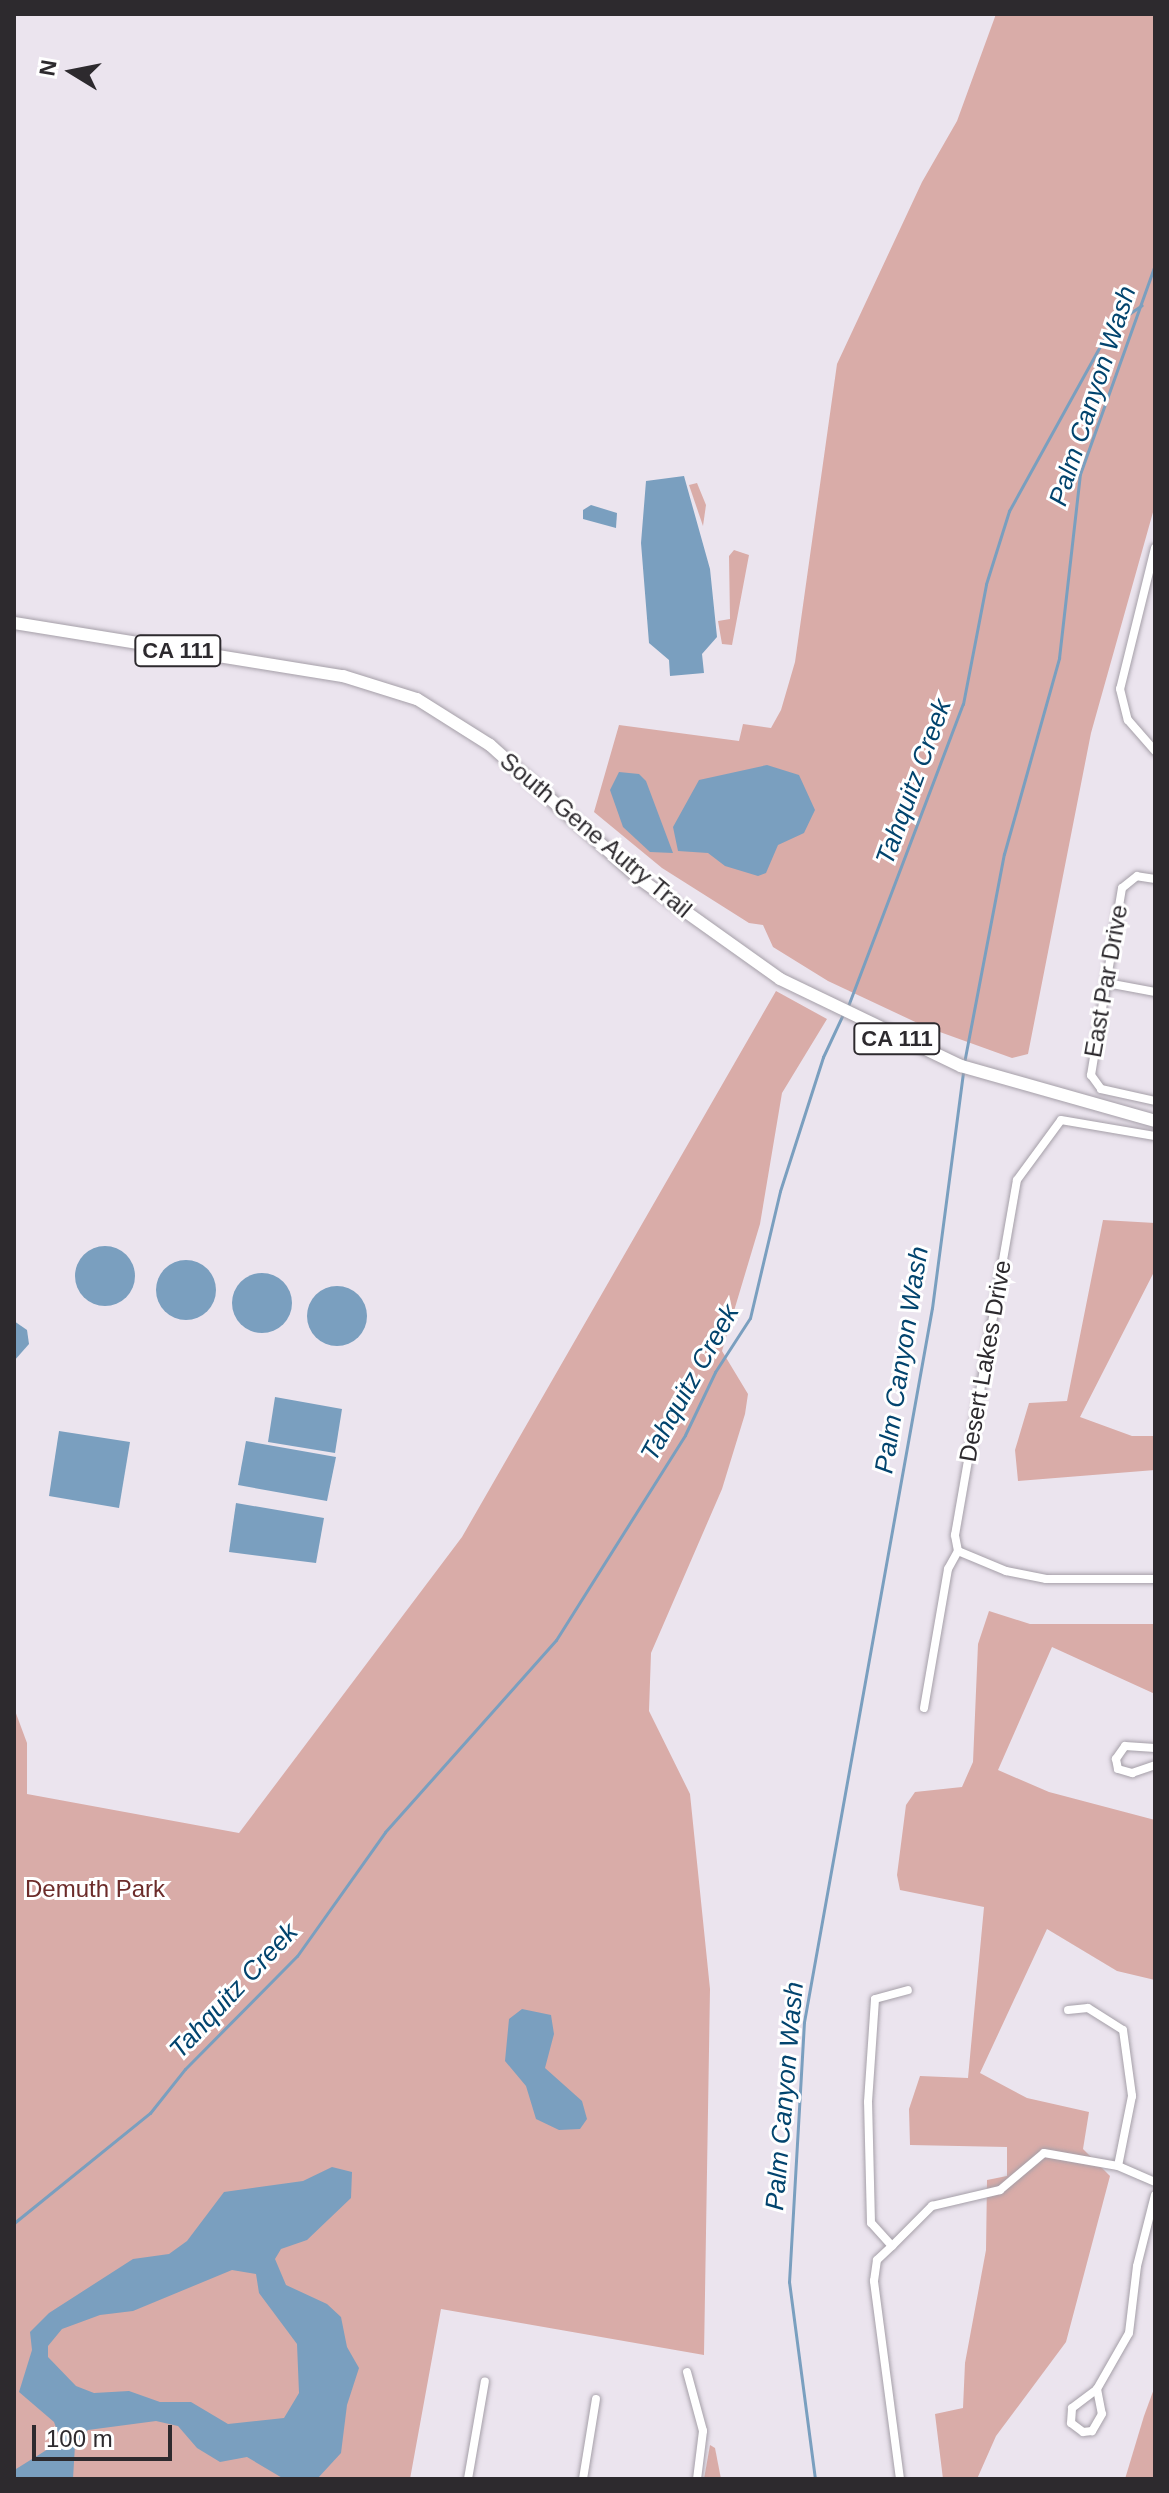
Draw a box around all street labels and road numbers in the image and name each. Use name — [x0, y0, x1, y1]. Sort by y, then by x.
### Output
road number: CA 111 — [132, 633, 224, 669]
street label: South Gene Autry Trail — [494, 746, 698, 924]
street label: East Par Drive — [1078, 902, 1134, 1060]
road number: CA 111 — [851, 1021, 943, 1057]
street label: Desert Lakes Drive — [953, 1258, 1017, 1464]

